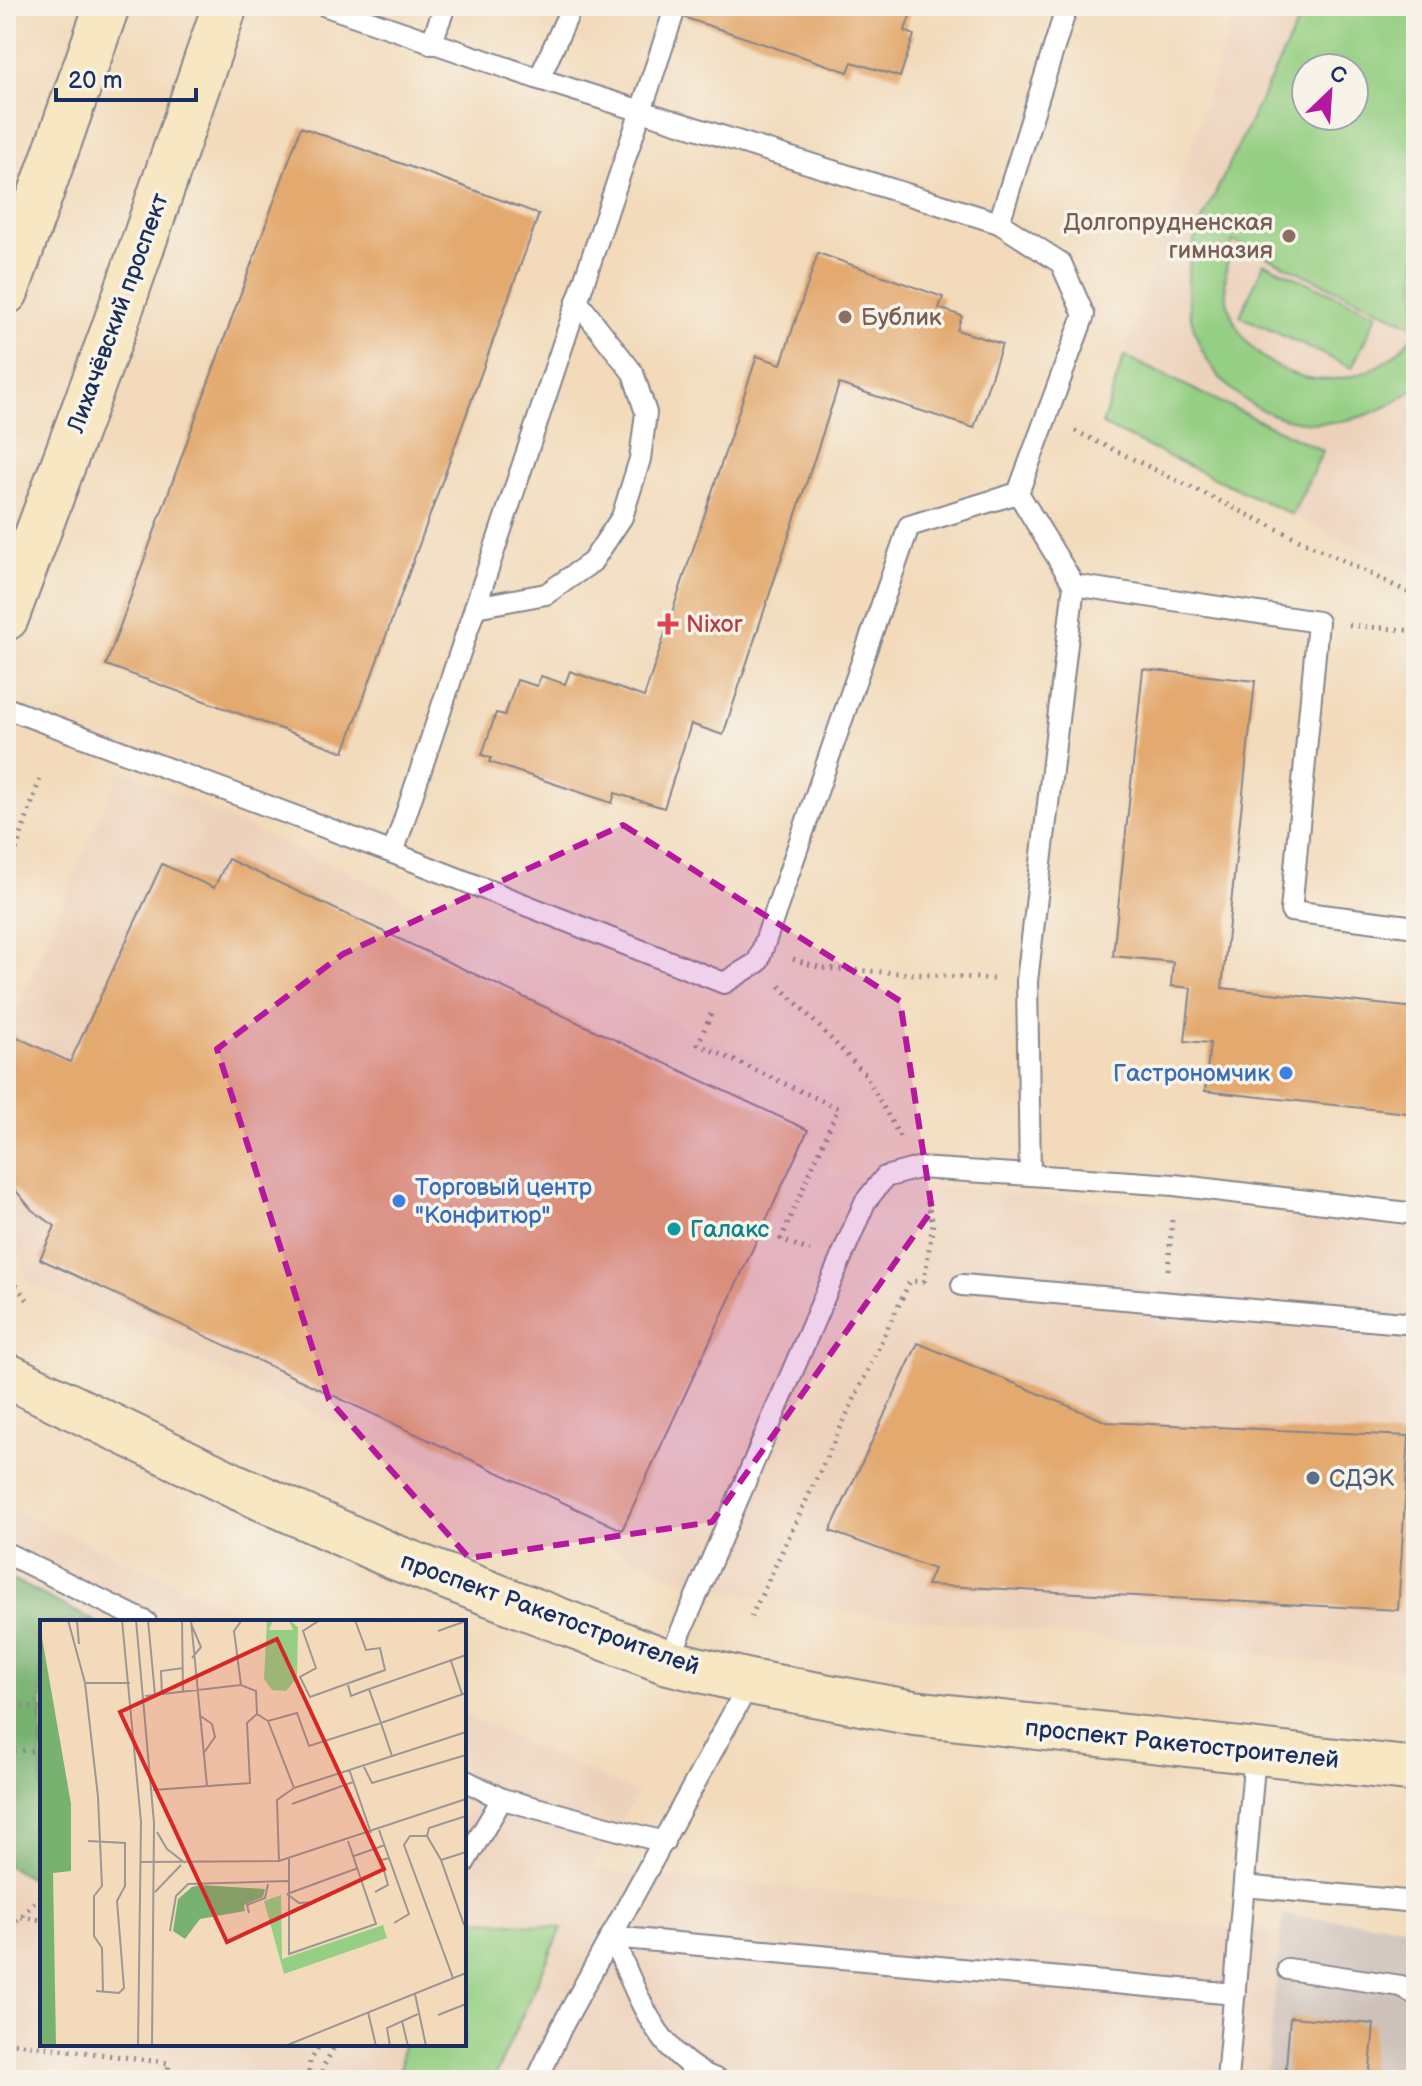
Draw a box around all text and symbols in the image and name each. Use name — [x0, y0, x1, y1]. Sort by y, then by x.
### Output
scale bar — [56, 52, 196, 102]
north arrow — [1290, 52, 1370, 132]
text: С — [1325, 60, 1350, 91]
text: 20 m — [68, 66, 123, 95]
street label: Лихачёвский проспект — [61, 189, 175, 438]
place label: Долгопрудненская гимназия — [1064, 208, 1273, 265]
marker: Долгопрудненская гимназия — [1280, 227, 1298, 245]
place label: Бублик — [861, 303, 942, 332]
marker: Бублик — [836, 308, 854, 326]
place label: Nixor — [686, 610, 743, 639]
marker: Nixor — [657, 613, 679, 635]
place label: Гастрономчик — [1113, 1059, 1270, 1088]
marker: Гастрономчик — [1277, 1064, 1295, 1082]
place label: Торговый центр "Конфитюр" — [415, 1173, 593, 1230]
marker: Торговый центр "Конфитюр" — [390, 1192, 408, 1210]
place label: Галакс — [690, 1215, 770, 1244]
marker: Галакс — [665, 1220, 683, 1238]
place label: СДЭК — [1329, 1464, 1395, 1493]
marker: СДЭК — [1304, 1469, 1322, 1487]
street label: проспект Ракетостроителей — [397, 1546, 703, 1682]
inset map — [40, 1620, 466, 2046]
street label: проспект Ракетостроителей — [1023, 1713, 1341, 1775]

